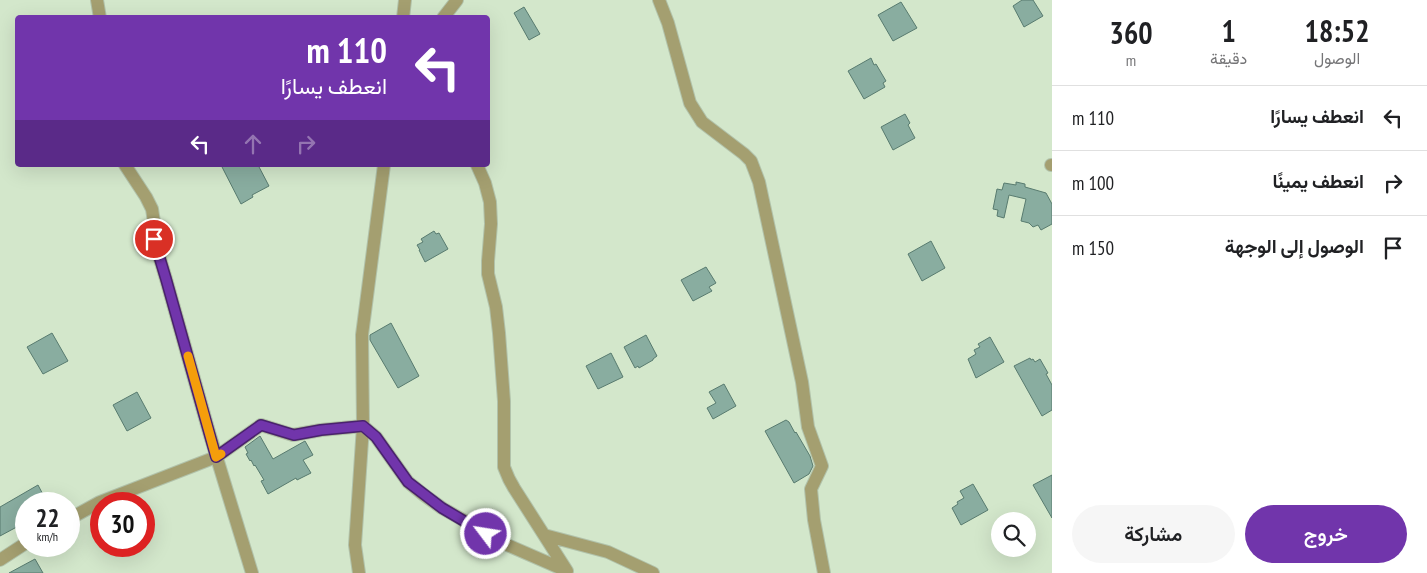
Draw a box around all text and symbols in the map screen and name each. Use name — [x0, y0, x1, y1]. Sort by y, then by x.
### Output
text: 1 — [1221, 11, 1236, 50]
text: 18:52 — [1305, 11, 1370, 50]
text: 360 — [1110, 13, 1153, 52]
text: 110 m — [306, 27, 387, 73]
icon: left — [405, 35, 470, 100]
text: دقيقة — [1210, 48, 1247, 68]
text: الوصول — [1314, 48, 1360, 68]
text: m — [1126, 50, 1136, 70]
text: انعطف يسارًا — [281, 72, 387, 100]
text: انعطف يسارًا — [1270, 104, 1364, 128]
icon: left — [1379, 104, 1407, 132]
text: 110 m — [1072, 106, 1114, 130]
icon: left — [186, 130, 214, 158]
icon: ahead — [239, 130, 267, 158]
icon: right — [292, 130, 320, 158]
text: انعطف يمينًا — [1273, 169, 1364, 193]
icon: right — [1379, 169, 1407, 197]
text: 100 m — [1072, 171, 1114, 195]
pin — [133, 218, 175, 260]
icon: arrive — [140, 225, 168, 253]
text: الوصول إلى الوجهة — [1225, 234, 1364, 258]
icon: arrive — [1379, 234, 1407, 262]
text: 150 m — [1072, 236, 1114, 260]
speed limit sign: 30 — [90, 492, 155, 557]
text: 22 — [36, 502, 59, 534]
button: مشاركة — [1072, 505, 1235, 563]
button: خروج — [1245, 505, 1407, 563]
position arrow — [459, 507, 511, 559]
map controls — [991, 512, 1036, 557]
button: search — [991, 512, 1036, 557]
text: km/h — [37, 529, 58, 544]

